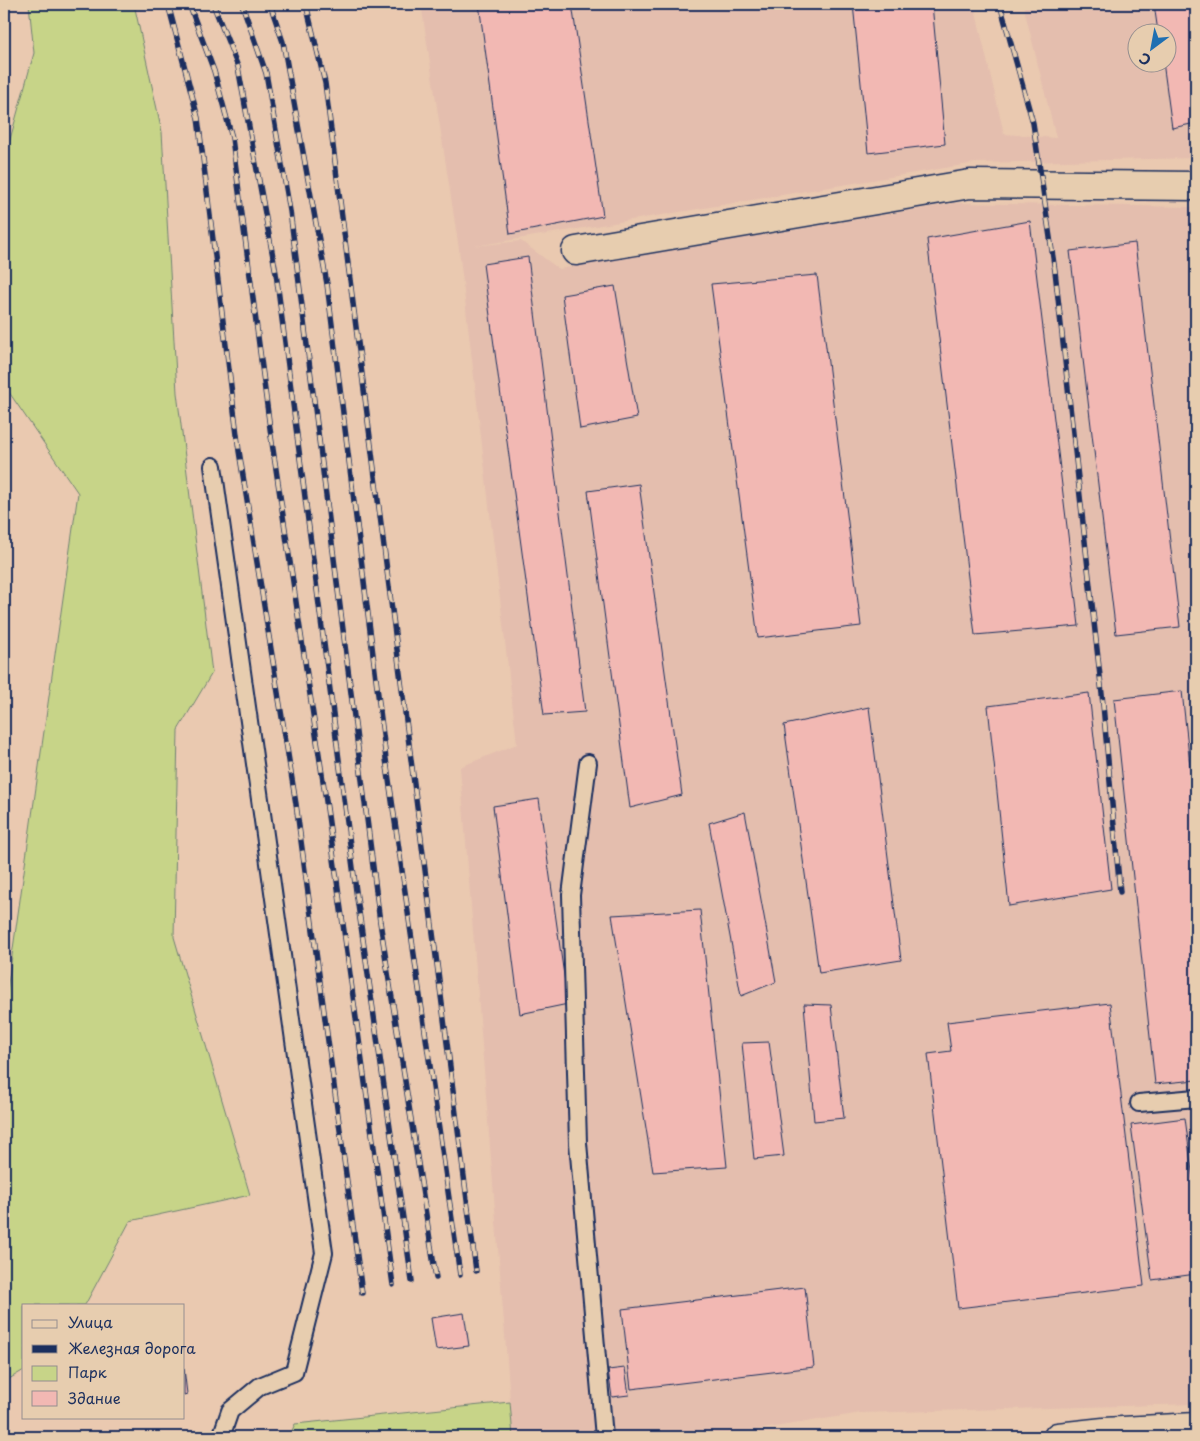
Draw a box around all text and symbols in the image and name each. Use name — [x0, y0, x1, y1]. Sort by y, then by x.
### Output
north arrow — [1128, 22, 1178, 72]
text: С — [1135, 48, 1155, 71]
legend — [22, 1304, 185, 1418]
text: Улица — [68, 1310, 113, 1333]
text: Железная дорога — [68, 1336, 196, 1359]
text: Парк — [68, 1360, 107, 1383]
text: Здание — [68, 1386, 121, 1409]

